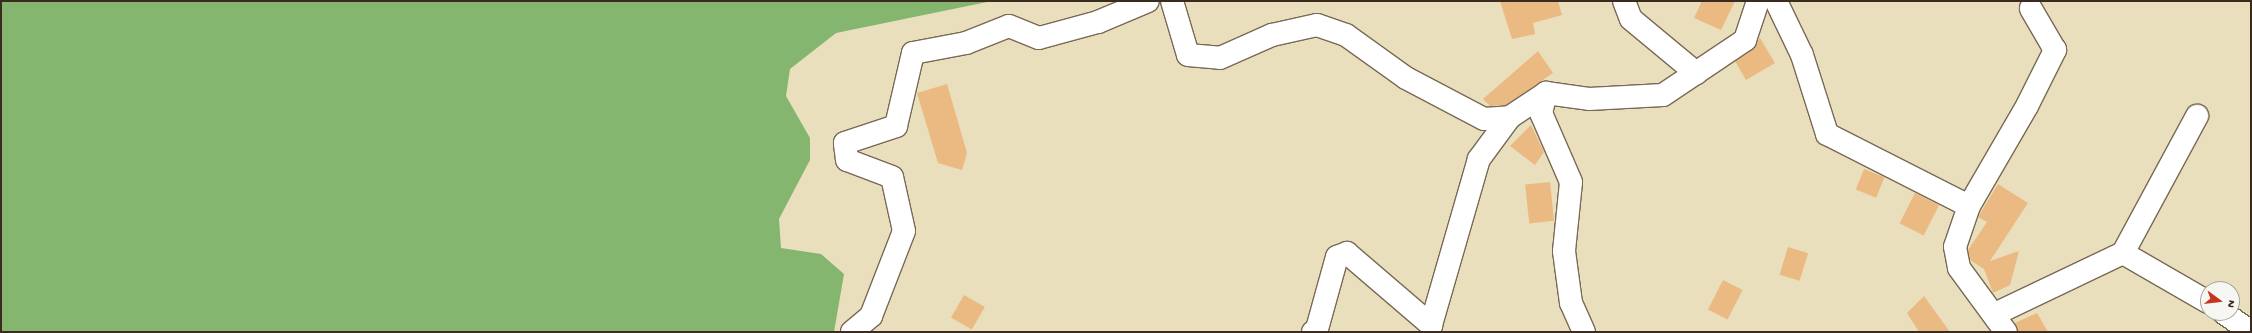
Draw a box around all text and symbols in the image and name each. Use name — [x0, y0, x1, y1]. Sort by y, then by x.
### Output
north arrow — [2200, 281, 2240, 321]
text: N — [2224, 299, 2237, 309]

